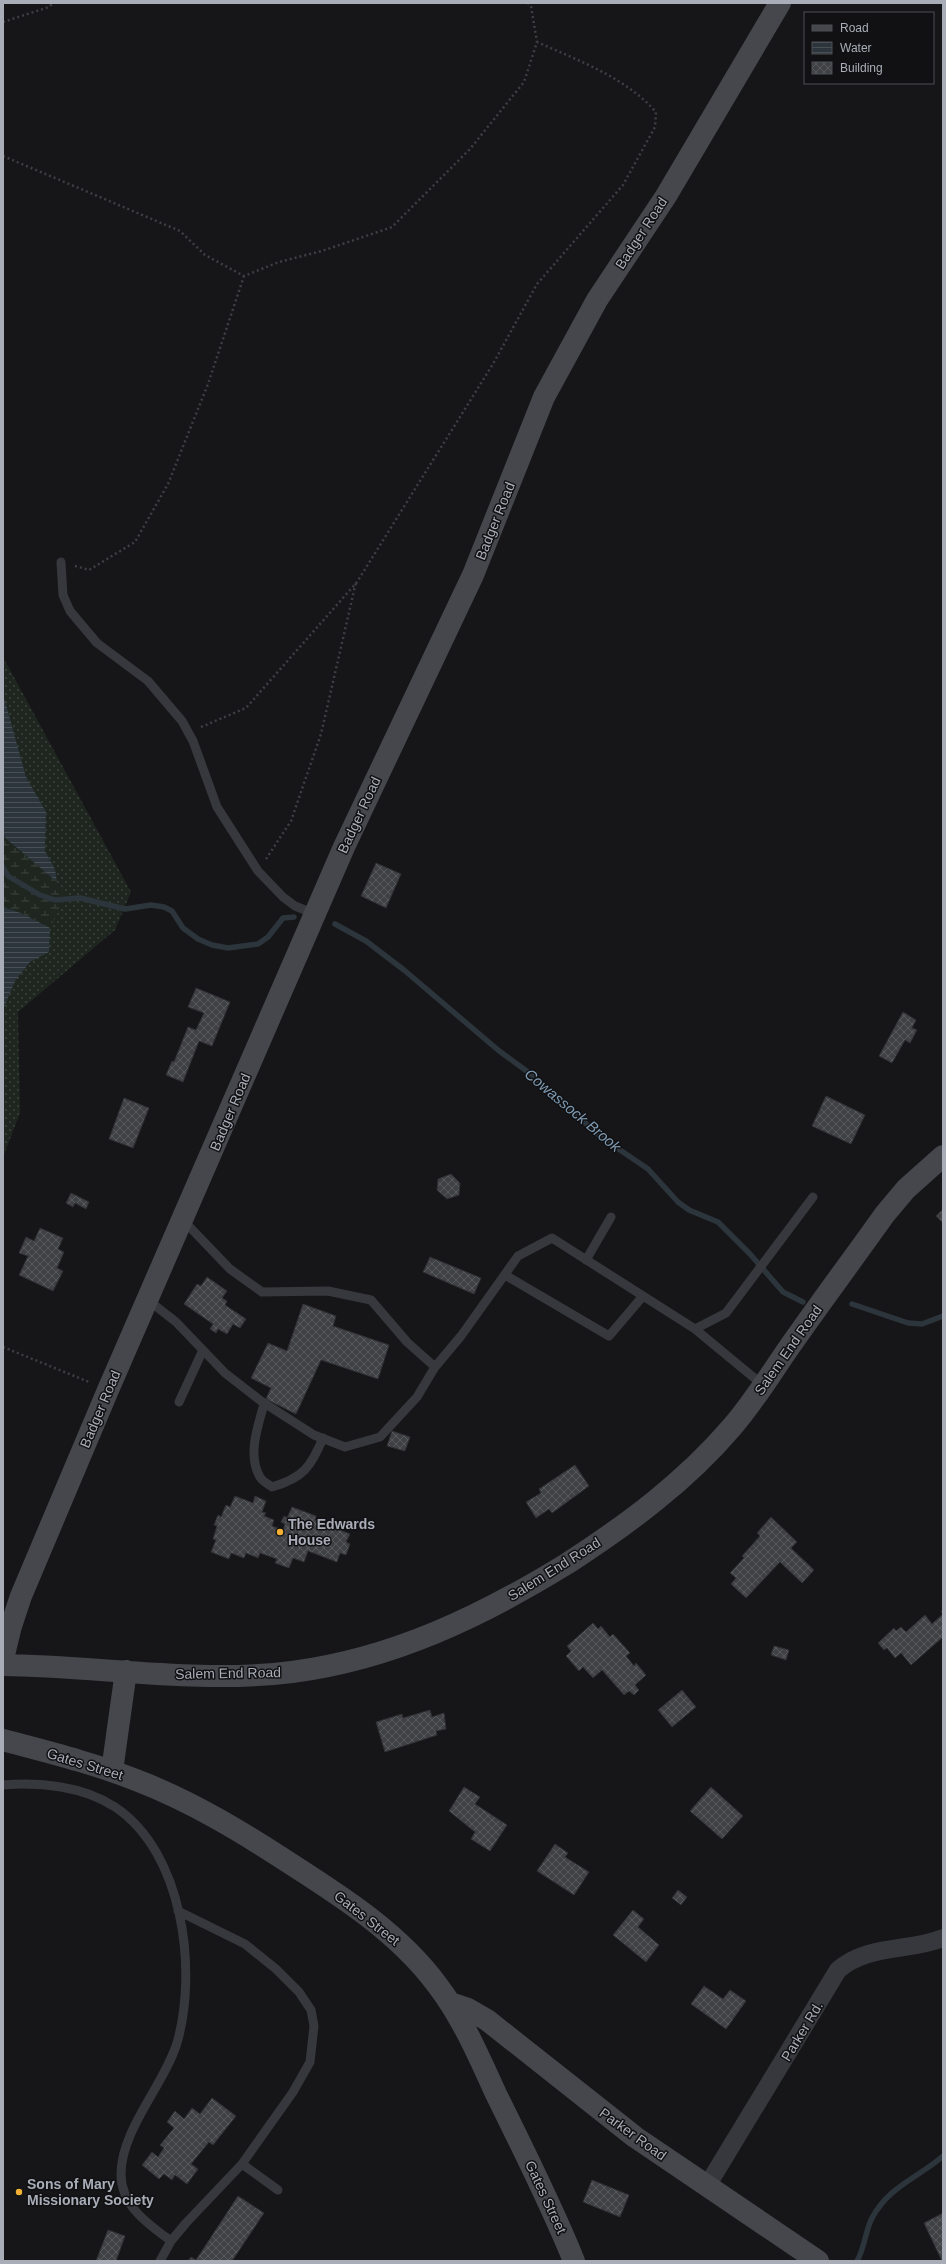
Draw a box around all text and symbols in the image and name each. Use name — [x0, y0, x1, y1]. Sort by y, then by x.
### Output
legend — [804, 12, 934, 84]
text: Road — [840, 21, 869, 35]
text: Water — [840, 41, 872, 55]
text: Building — [840, 61, 883, 75]
street label: Badger Road — [612, 194, 670, 272]
street label: Badger Road — [472, 480, 518, 562]
street label: Badger Road — [334, 774, 384, 856]
water label: Cowassock Brook — [522, 1065, 626, 1156]
street label: Badger Road — [207, 1071, 253, 1153]
street label: Salem End Road — [751, 1302, 825, 1398]
street label: Badger Road — [77, 1368, 123, 1450]
place label: The Edwards House — [288, 1516, 375, 1548]
marker: The Edwards House — [275, 1527, 285, 1537]
street label: Salem End Road — [505, 1534, 603, 1604]
street label: Salem End Road — [175, 1664, 281, 1682]
street label: Gates Street — [45, 1745, 125, 1783]
street label: Gates Street — [331, 1888, 403, 1949]
street label: Parker Rd. — [778, 1998, 826, 2064]
street label: Parker Road — [597, 2104, 669, 2164]
street label: Gates Street — [522, 2158, 570, 2236]
place label: Sons of Mary Missionary Society — [27, 2176, 154, 2208]
marker: Sons of Mary Missionary Society — [14, 2187, 24, 2197]

